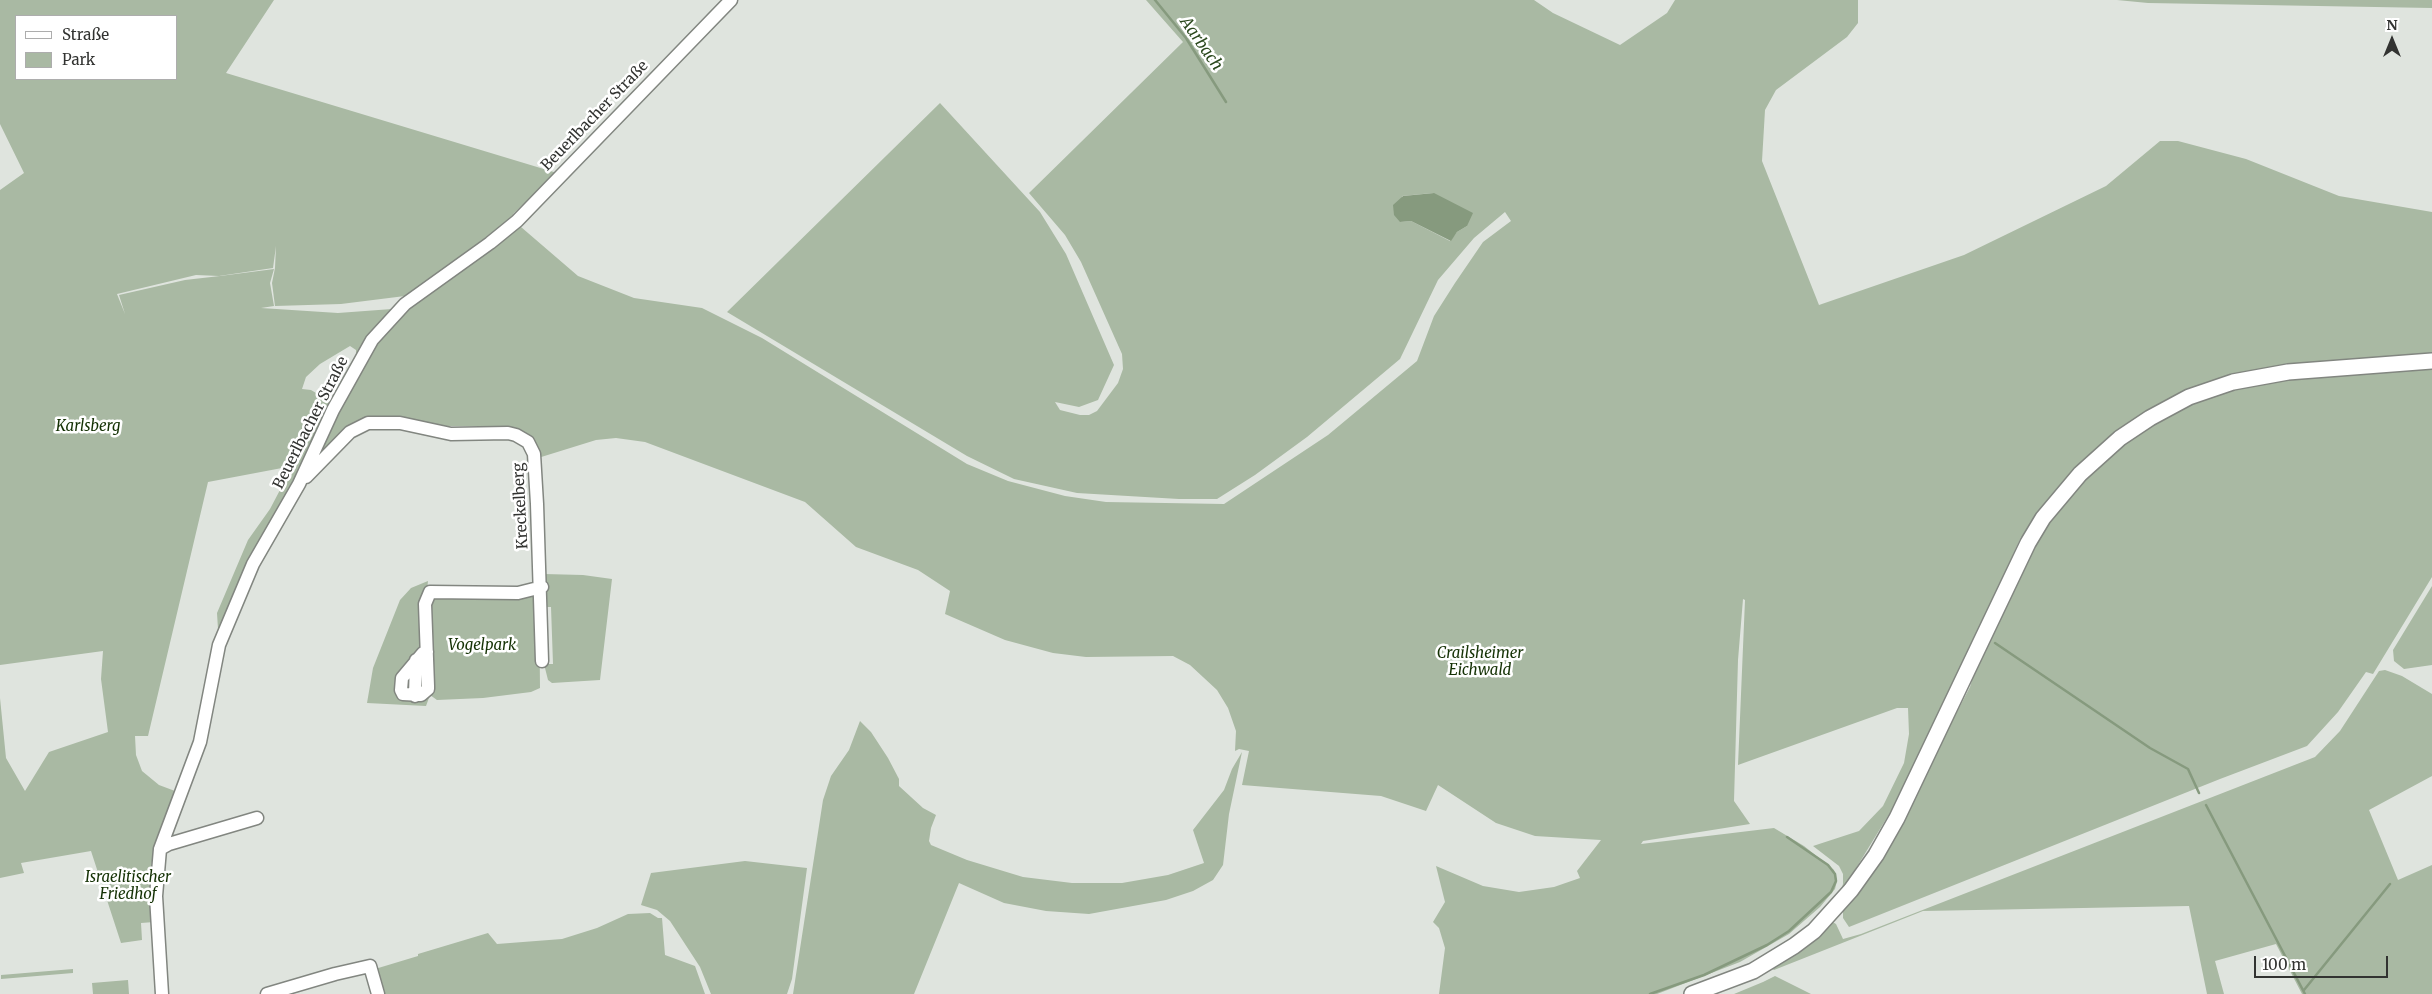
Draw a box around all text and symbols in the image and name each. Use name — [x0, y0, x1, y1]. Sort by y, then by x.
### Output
water label: Aarbach — [1176, 14, 1226, 74]
legend — [15, 15, 178, 80]
north arrow — [2367, 15, 2417, 65]
text: N — [2386, 16, 2398, 34]
text: Straße — [62, 25, 109, 44]
text: Park — [62, 50, 95, 69]
street label: Beuerlbacher Straße — [538, 57, 652, 175]
street label: Beuerlbacher Straße — [270, 354, 352, 492]
park label: Karlsberg — [56, 418, 120, 436]
street label: Kreckelberg — [510, 462, 532, 550]
park label: Vogelpark — [448, 637, 516, 655]
park label: Crailsheimer Eichwald — [1437, 645, 1523, 680]
park label: Israelitischer Friedhof — [85, 869, 171, 904]
scale bar — [2257, 946, 2391, 978]
text: 100 m — [2262, 955, 2306, 974]

